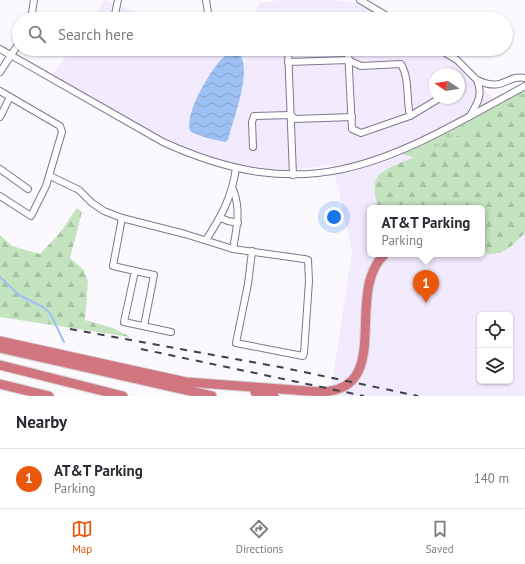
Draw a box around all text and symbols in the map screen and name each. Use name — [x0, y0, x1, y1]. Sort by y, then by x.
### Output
search box — [12, 12, 513, 56]
icon: search — [26, 23, 48, 45]
text: Search here — [58, 25, 134, 44]
north arrow — [429, 68, 465, 104]
popup — [367, 205, 485, 257]
your location — [324, 207, 344, 227]
text: AT&T Parking — [382, 213, 470, 232]
text: Parking — [382, 232, 423, 249]
pin: 1 — [413, 270, 439, 303]
map controls — [477, 312, 513, 384]
button: locate — [477, 312, 513, 348]
button: layers — [477, 348, 513, 384]
text: Nearby — [16, 411, 67, 433]
text: AT&T Parking — [54, 461, 143, 480]
text: 1 — [25, 470, 33, 487]
text: 140 m — [474, 470, 509, 487]
text: Parking — [54, 480, 95, 497]
tab: Map — [71, 518, 93, 556]
tab: Directions — [236, 518, 283, 556]
tab: Saved — [426, 518, 454, 556]

